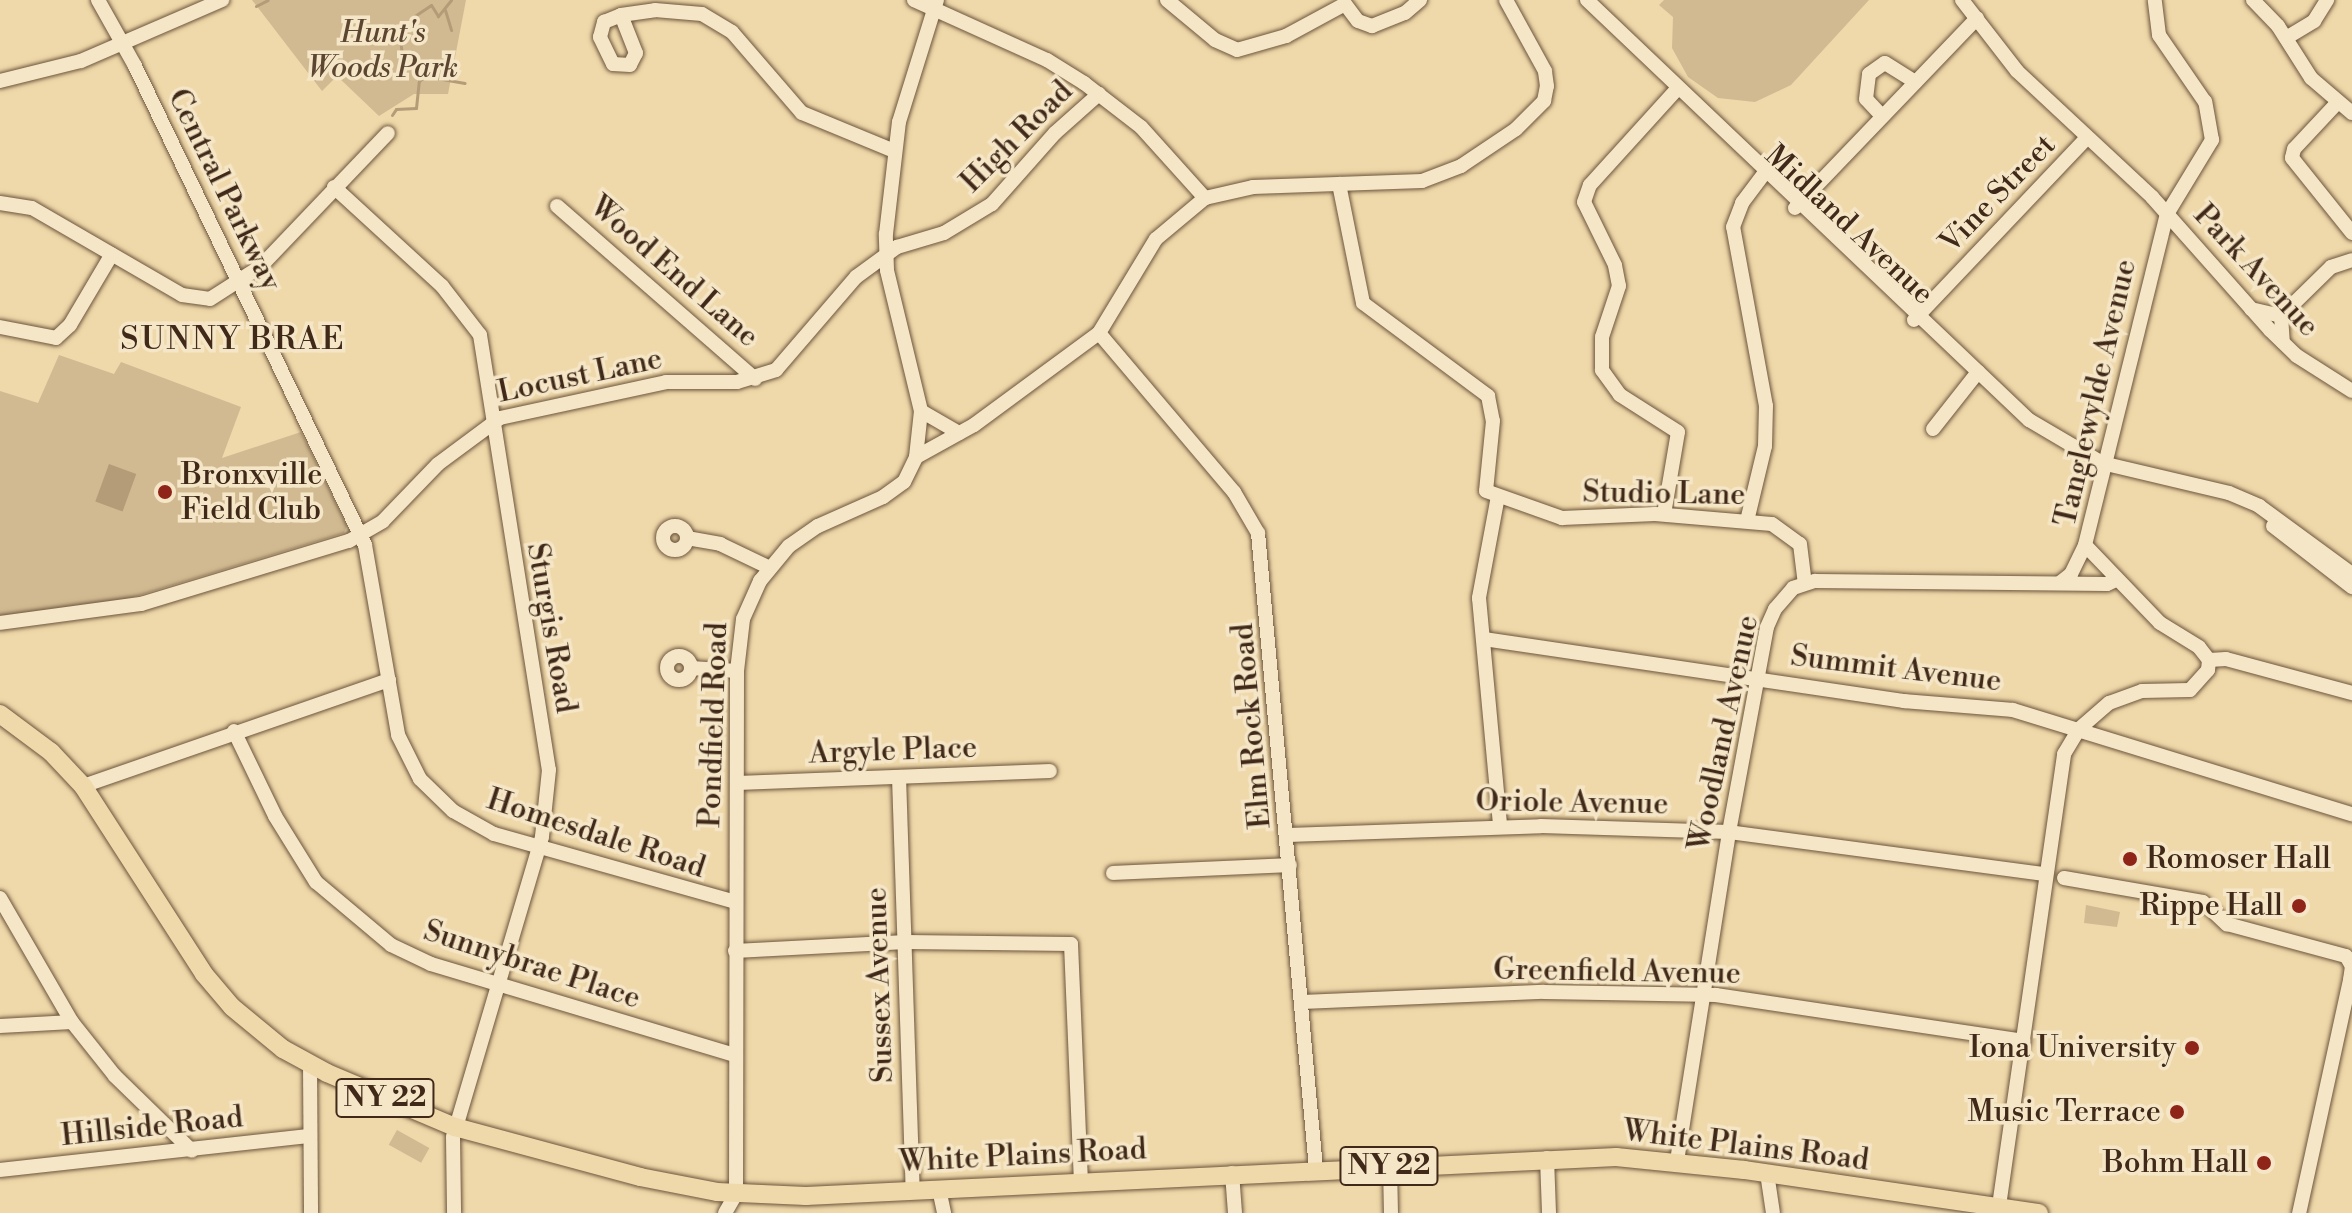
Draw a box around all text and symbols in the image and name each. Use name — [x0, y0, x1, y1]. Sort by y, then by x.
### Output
park label: Hunt's Woods Park — [308, 15, 458, 86]
street label: High Road — [954, 74, 1080, 200]
street label: Central Parkway — [160, 83, 288, 297]
street label: Vine Street — [1933, 127, 2063, 261]
street label: Midland Avenue — [1757, 138, 1941, 312]
street label: Wood End Lane — [582, 189, 766, 355]
street label: Park Avenue — [2186, 197, 2326, 345]
street label: Tanglewylde Avenue — [2048, 256, 2144, 530]
district label: SUNNY BRAE — [120, 320, 346, 358]
street label: Locust Lane — [494, 341, 666, 411]
place label: Bronxville Field Club — [181, 457, 322, 528]
street label: Studio Lane — [1582, 475, 1746, 513]
marker: Bronxville Field Club — [156, 483, 174, 501]
street label: Sturgis Road — [518, 540, 584, 716]
street label: Woodland Avenue — [1681, 612, 1767, 854]
street label: Pondfield Road — [692, 622, 736, 828]
street label: Elm Rock Road — [1225, 622, 1279, 830]
street label: Summit Avenue — [1789, 638, 2003, 700]
street label: Argyle Place — [808, 730, 978, 772]
street label: Homesdale Road — [482, 782, 710, 886]
street label: Oriole Avenue — [1475, 783, 1669, 823]
place label: Romoser Hall — [2146, 841, 2331, 877]
marker: Romoser Hall — [2121, 850, 2139, 868]
street label: Sussex Avenue — [859, 886, 901, 1084]
place label: Rippe Hall — [2139, 888, 2283, 924]
marker: Rippe Hall — [2290, 897, 2308, 915]
street label: Sunnybrae Place — [419, 913, 645, 1017]
street label: Greenfield Avenue — [1493, 952, 1741, 992]
place label: Iona University — [1969, 1030, 2176, 1066]
marker: Iona University — [2183, 1039, 2201, 1057]
road number: NY 22 — [335, 1074, 435, 1122]
place label: Music Terrace — [1968, 1094, 2161, 1130]
street label: Hillside Road — [59, 1100, 245, 1154]
marker: Music Terrace — [2168, 1103, 2186, 1121]
street label: White Plains Road — [1621, 1113, 1871, 1179]
street label: White Plains Road — [898, 1132, 1148, 1180]
road number: NY 22 — [1339, 1142, 1439, 1190]
place label: Bohm Hall — [2103, 1145, 2248, 1181]
marker: Bohm Hall — [2255, 1154, 2273, 1172]

